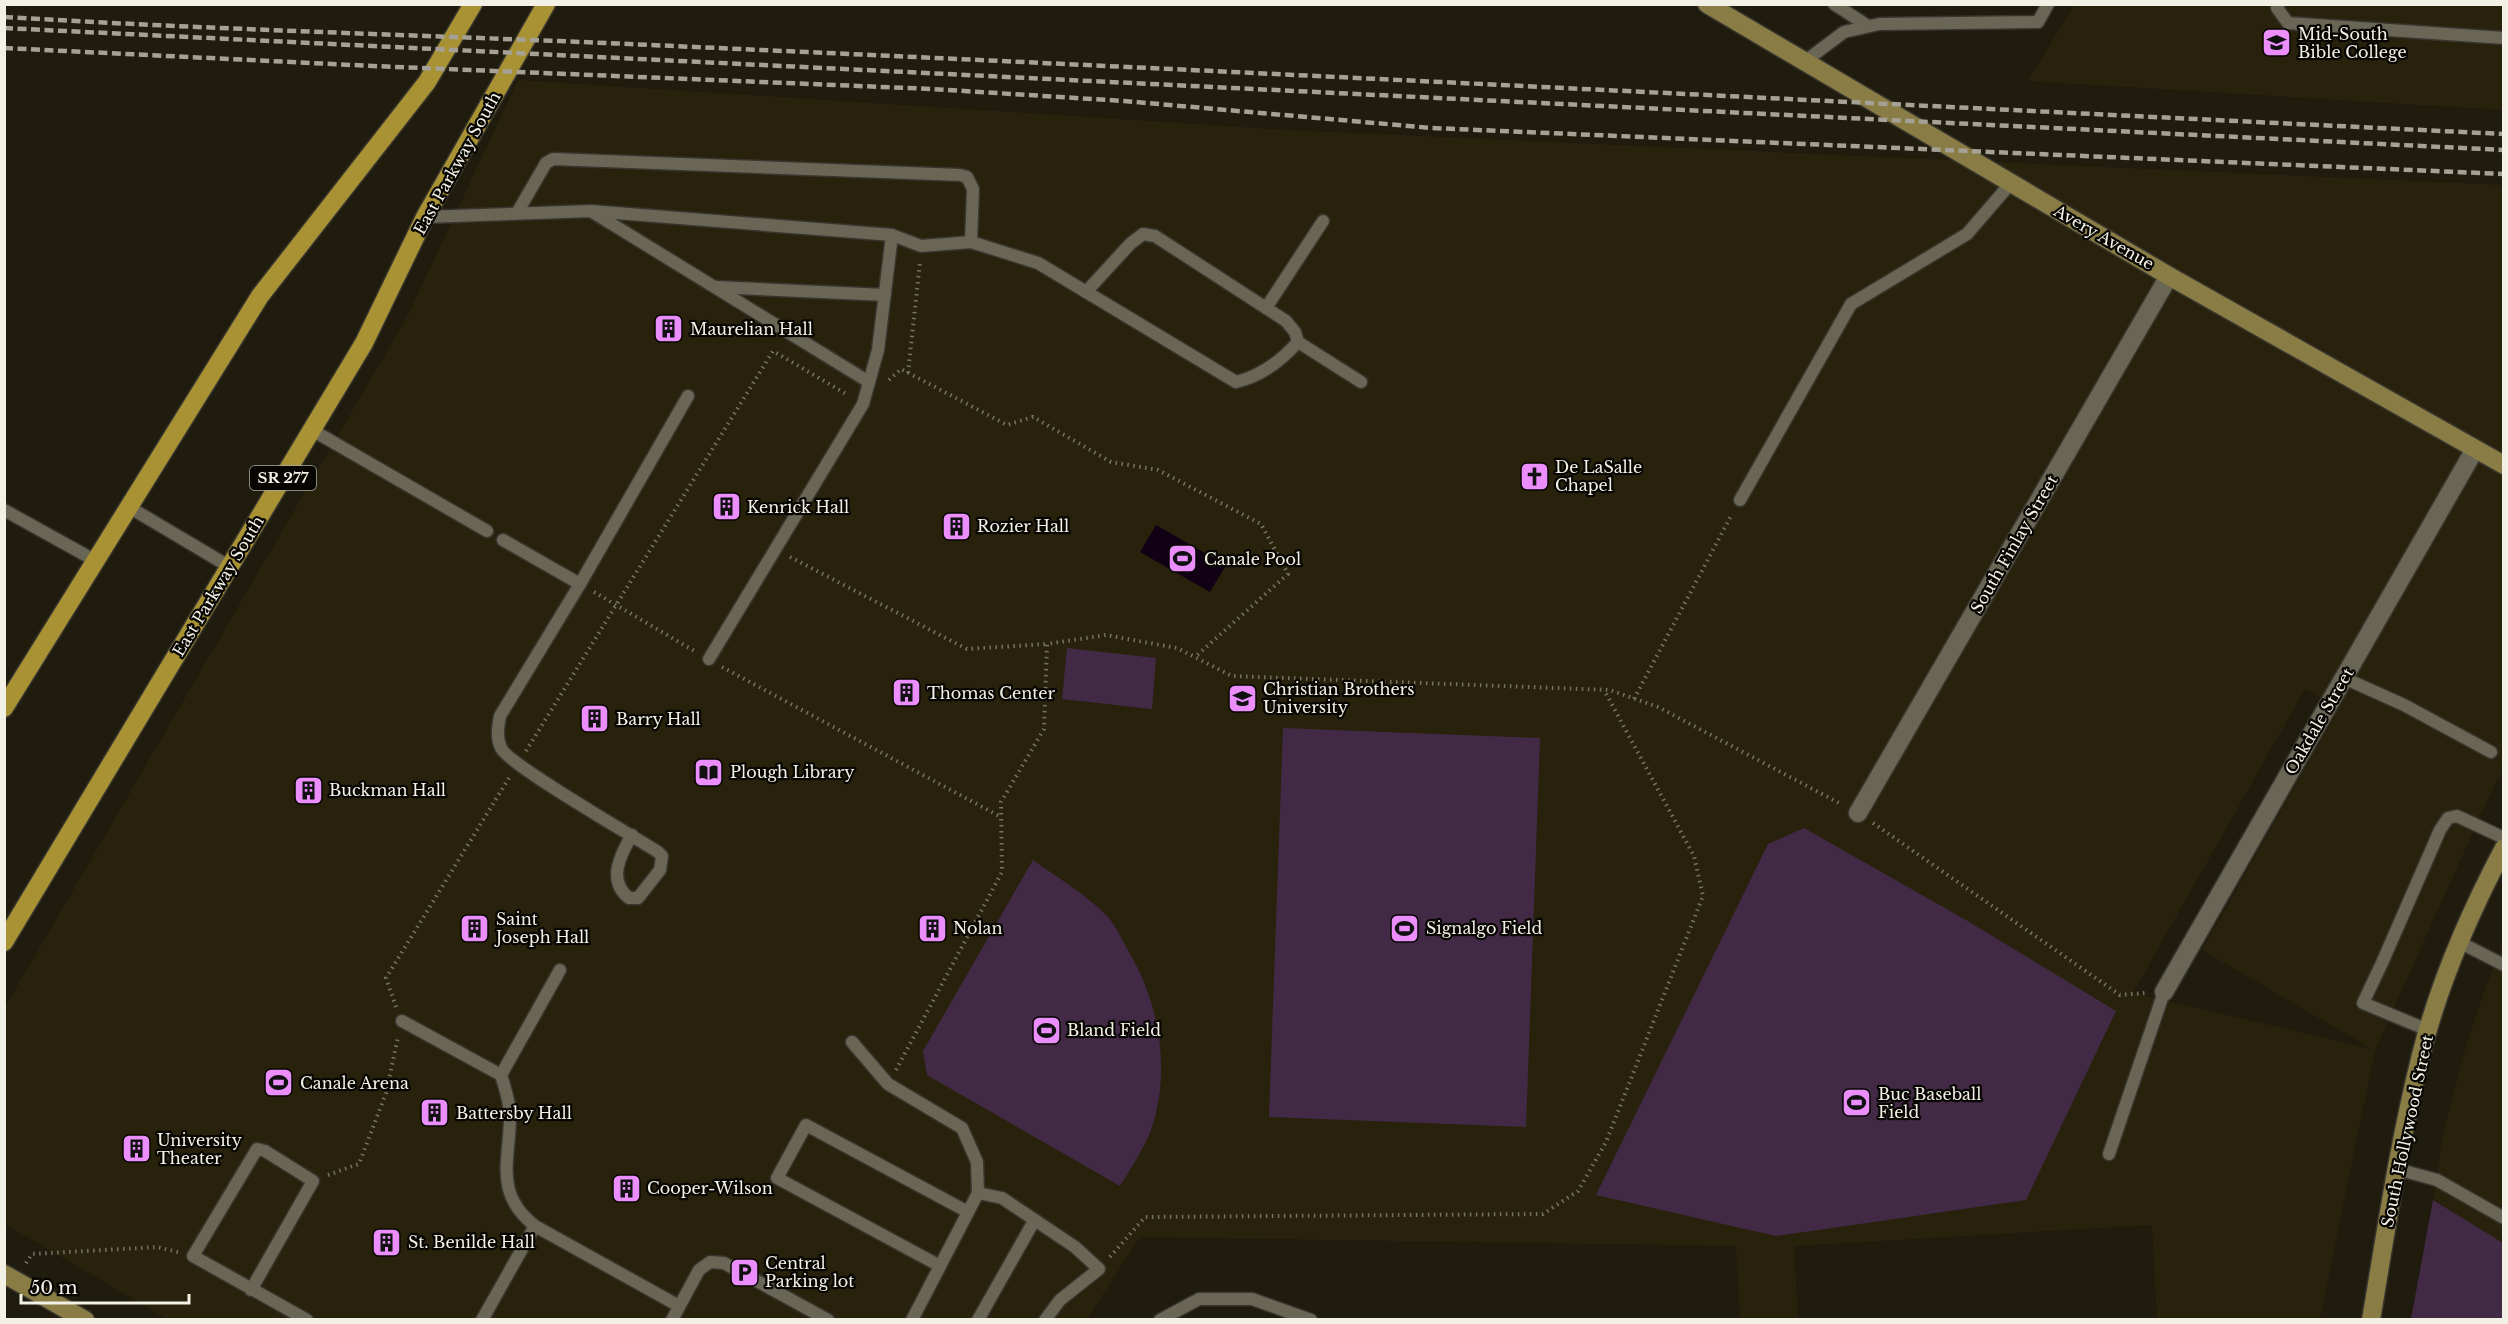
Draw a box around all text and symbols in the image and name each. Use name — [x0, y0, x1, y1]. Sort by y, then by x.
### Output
place label: Mid-South Bible College — [2298, 24, 2407, 62]
school or university icon: Mid-South Bible College — [2261, 27, 2293, 59]
street label: East Parkway South — [409, 88, 505, 238]
street label: Avery Avenue — [2050, 200, 2158, 274]
building icon: Maurelian Hall — [653, 313, 685, 345]
place label: Maurelian Hall — [690, 319, 813, 339]
place label: De LaSalle Chapel — [1555, 457, 1642, 495]
church icon: De LaSalle Chapel — [1518, 460, 1550, 492]
road number: SR 277 — [250, 466, 316, 490]
street label: South Finlay Street — [1966, 471, 2062, 617]
building icon: Kenrick Hall — [710, 491, 742, 523]
place label: Kenrick Hall — [747, 497, 849, 517]
building icon: Rozier Hall — [940, 510, 972, 542]
street label: East Parkway South — [168, 512, 268, 660]
place label: Rozier Hall — [977, 516, 1069, 536]
sports icon: Canale Pool — [1167, 543, 1199, 575]
place label: Canale Pool — [1204, 549, 1301, 569]
street label: Oakdale Street — [2280, 664, 2358, 778]
building icon: Thomas Center — [890, 677, 922, 709]
place label: Christian Brothers University — [1263, 679, 1415, 717]
school or university icon: Christian Brothers University — [1226, 682, 1258, 714]
place label: Thomas Center — [927, 683, 1055, 703]
building icon: Barry Hall — [579, 703, 611, 735]
place label: Barry Hall — [616, 709, 701, 729]
library icon: Plough Library — [693, 756, 725, 788]
place label: Plough Library — [730, 762, 855, 782]
building icon: Buckman Hall — [292, 774, 324, 806]
place label: Buckman Hall — [329, 780, 446, 800]
place label: Saint Joseph Hall — [494, 909, 589, 947]
building icon: Saint Joseph Hall — [459, 912, 491, 944]
building icon: Nolan — [916, 912, 948, 944]
sports icon: Signalgo Field — [1389, 912, 1421, 944]
place label: Nolan — [953, 918, 1003, 938]
place label: Signalgo Field — [1426, 918, 1543, 938]
sports icon: Bland Field — [1030, 1014, 1062, 1046]
place label: Bland Field — [1067, 1020, 1161, 1040]
street label: South Hollywood Street — [2377, 1033, 2437, 1229]
sports icon: Canale Arena — [263, 1067, 295, 1099]
place label: Canale Arena — [300, 1073, 409, 1093]
place label: Buc Baseball Field — [1878, 1084, 1981, 1122]
sports icon: Buc Baseball Field — [1841, 1087, 1873, 1119]
building icon: Battersby Hall — [419, 1097, 451, 1129]
place label: Battersby Hall — [456, 1103, 572, 1123]
place label: University Theater — [157, 1130, 243, 1168]
building icon: University Theater — [120, 1133, 152, 1165]
building icon: Cooper-Wilson — [610, 1172, 642, 1204]
place label: Cooper-Wilson — [647, 1178, 773, 1198]
building icon: St. Benilde Hall — [371, 1226, 403, 1258]
place label: St. Benilde Hall — [408, 1232, 535, 1252]
place label: Central Parking lot — [765, 1253, 854, 1291]
parking icon: Central Parking lot — [728, 1256, 760, 1288]
scale bar — [21, 1267, 189, 1305]
text: 50 m — [30, 1277, 78, 1299]

